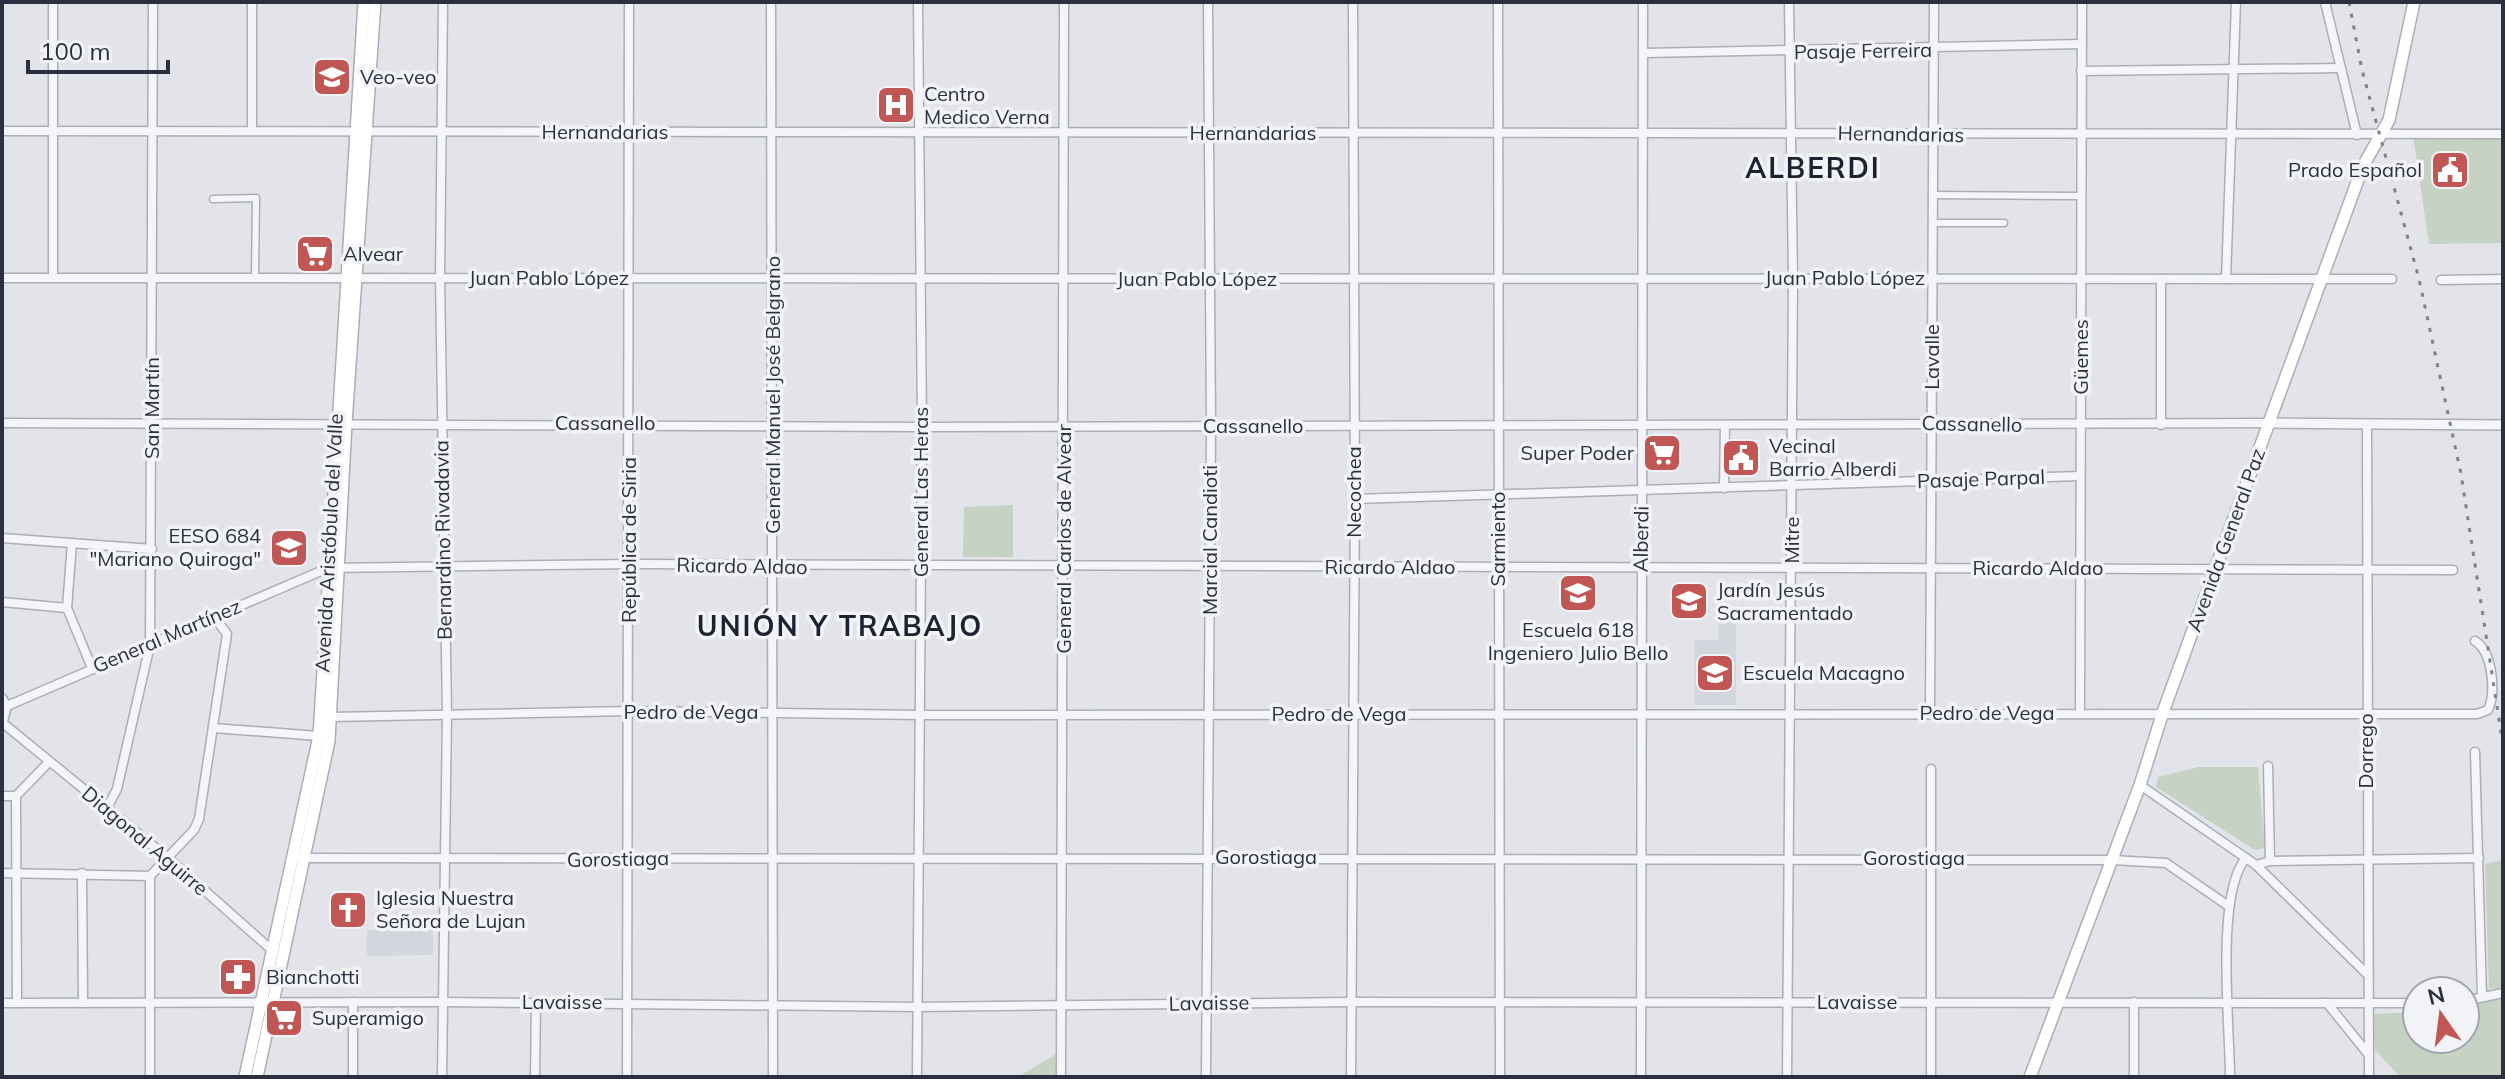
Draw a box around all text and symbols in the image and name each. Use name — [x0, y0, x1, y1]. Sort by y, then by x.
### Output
scale bar — [28, 24, 168, 74]
text: 100 m — [40, 36, 111, 66]
street label: Pasaje Ferreira — [1794, 37, 1932, 64]
school or university icon: Veo-veo — [311, 56, 353, 98]
place label: Veo-veo — [360, 64, 436, 89]
place label: Centro Medico Verna — [924, 81, 1050, 129]
hospital icon: Centro Medico Verna — [875, 84, 917, 126]
street label: Hernandarias — [542, 119, 668, 144]
street label: Hernandarias — [1190, 120, 1316, 145]
street label: Hernandarias — [1837, 120, 1965, 147]
public building icon: Prado Español — [2429, 149, 2471, 191]
district label: ALBERDI — [1745, 150, 1881, 185]
place label: Prado Español — [2288, 157, 2422, 182]
supermarket icon: Alvear — [294, 233, 336, 275]
place label: Alvear — [343, 241, 404, 266]
street label: General Manuel José Belgrano — [760, 256, 785, 534]
street label: Juan Pablo López — [469, 265, 629, 290]
street label: Juan Pablo López — [1765, 265, 1925, 290]
street label: Juan Pablo López — [1117, 266, 1277, 291]
street label: Güemes — [2068, 319, 2093, 395]
street label: Lavalle — [1919, 324, 1944, 390]
street label: San Martín — [139, 357, 164, 459]
street label: General Las Heras — [908, 407, 933, 577]
street label: Cassanello — [555, 410, 655, 435]
street label: Cassanello — [1921, 410, 2023, 437]
street label: Avenida Aristóbulo del Valle — [309, 413, 348, 673]
street label: Cassanello — [1203, 413, 1303, 438]
street label: General Carlos de Alvear — [1051, 424, 1076, 654]
supermarket icon: Super Poder — [1641, 432, 1683, 474]
place label: Vecinal Barrio Alberdi — [1769, 433, 1897, 481]
public building icon: Vecinal Barrio Alberdi — [1720, 437, 1762, 479]
street label: Bernardino Rivadavia — [428, 440, 457, 640]
place label: Super Poder — [1521, 440, 1635, 465]
street label: Avenida General Paz — [2181, 445, 2270, 635]
street label: Necochea — [1341, 446, 1366, 538]
street label: República de Siria — [616, 457, 641, 623]
street label: Pasaje Parpal — [1917, 464, 2045, 493]
street label: Marcial Candioti — [1197, 465, 1222, 615]
street label: Sarmiento — [1485, 492, 1510, 586]
street label: Alberdi — [1627, 506, 1654, 572]
street label: Mitre — [1779, 517, 1804, 563]
place label: EESO 684 "Mariano Quiroga" — [89, 523, 261, 571]
school or university icon: EESO 684 "Mariano Quiroga" — [268, 527, 310, 569]
street label: Ricardo Aldao — [676, 552, 808, 579]
street label: Ricardo Aldao — [1324, 554, 1456, 579]
street label: Ricardo Aldao — [1972, 555, 2104, 580]
school or university icon: Escuela 618 Ingeniero Julio Bello — [1557, 572, 1599, 614]
place label: Jardín Jesús Sacramentado — [1717, 577, 1853, 625]
school or university icon: Jardín Jesús Sacramentado — [1668, 580, 1710, 622]
street label: General Martínez — [89, 593, 245, 678]
district label: UNIÓN Y TRABAJO — [697, 608, 983, 643]
place label: Escuela 618 Ingeniero Julio Bello — [1488, 617, 1668, 665]
school or university icon: Escuela Macagno — [1694, 652, 1736, 694]
place label: Escuela Macagno — [1743, 660, 1905, 685]
street label: Pedro de Vega — [623, 699, 759, 724]
street label: Pedro de Vega — [1919, 700, 2055, 725]
street label: Pedro de Vega — [1271, 701, 1407, 726]
street label: Dorrego — [2353, 713, 2378, 789]
street label: Diagonal Aguirre — [77, 781, 214, 901]
street label: Gorostiaga — [1215, 844, 1317, 869]
street label: Gorostiaga — [567, 845, 669, 872]
street label: Gorostiaga — [1863, 845, 1965, 870]
place label: Iglesia Nuestra Señora de Lujan — [376, 885, 526, 933]
church icon: Iglesia Nuestra Señora de Lujan — [327, 889, 369, 931]
pharmacy icon: Bianchotti — [217, 956, 259, 998]
place label: Bianchotti — [266, 964, 360, 989]
north arrow — [2401, 975, 2481, 1055]
text: N — [2425, 980, 2448, 1011]
street label: Lavaisse — [522, 989, 602, 1014]
street label: Lavaisse — [1168, 989, 1250, 1016]
street label: Lavaisse — [1817, 989, 1897, 1014]
supermarket icon: Superamigo — [263, 997, 305, 1039]
place label: Superamigo — [312, 1005, 424, 1030]

